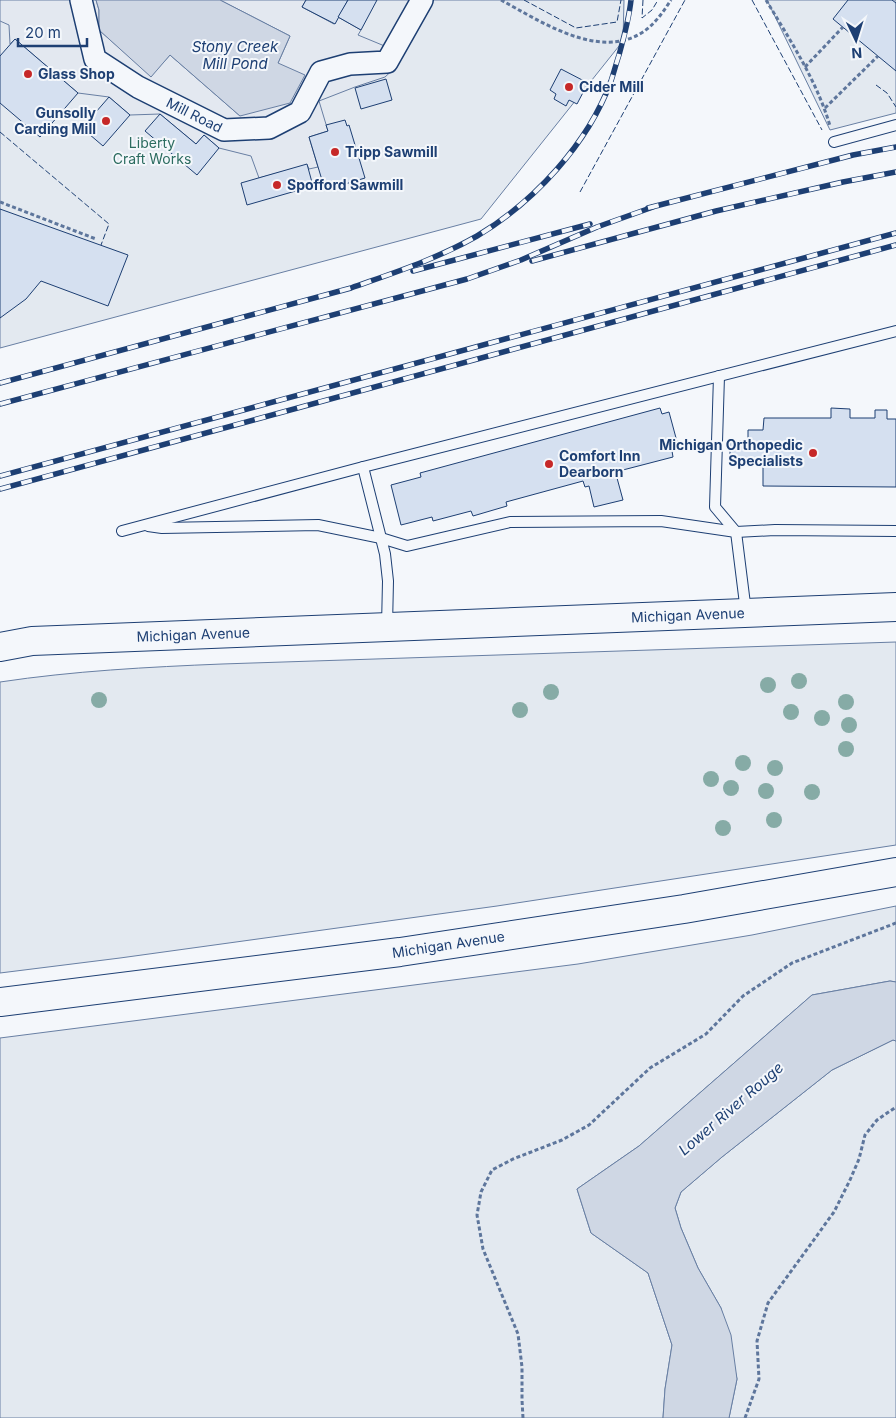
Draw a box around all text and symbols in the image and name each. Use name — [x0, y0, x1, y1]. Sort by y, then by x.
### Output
scale bar — [18, 15, 86, 47]
north arrow — [831, 15, 881, 65]
text: 20 m — [25, 23, 61, 42]
water label: Stony Creek Mill Pond — [192, 37, 279, 73]
text: N — [851, 45, 863, 62]
place label: Glass Shop — [38, 65, 115, 82]
marker: Glass Shop — [22, 68, 34, 80]
place label: Cider Mill — [579, 78, 644, 95]
marker: Cider Mill — [563, 81, 575, 93]
street label: Mill Road — [164, 94, 226, 136]
place label: Gunsolly Carding Mill — [14, 104, 97, 137]
marker: Gunsolly Carding Mill — [100, 115, 112, 127]
park label: Liberty Craft Works — [113, 134, 191, 167]
place label: Tripp Sawmill — [345, 143, 437, 160]
marker: Tripp Sawmill — [329, 146, 341, 158]
place label: Spofford Sawmill — [287, 176, 403, 193]
marker: Spofford Sawmill — [271, 179, 283, 191]
place label: Michigan Orthopedic Specialists — [659, 436, 803, 469]
place label: Comfort Inn Dearborn — [559, 447, 640, 480]
marker: Michigan Orthopedic Specialists — [807, 447, 819, 459]
marker: Comfort Inn Dearborn — [543, 458, 555, 470]
street label: Michigan Avenue — [631, 604, 745, 625]
street label: Michigan Avenue — [136, 623, 250, 645]
street label: Michigan Avenue — [391, 927, 506, 961]
water label: Lower River Rouge — [674, 1058, 787, 1159]

